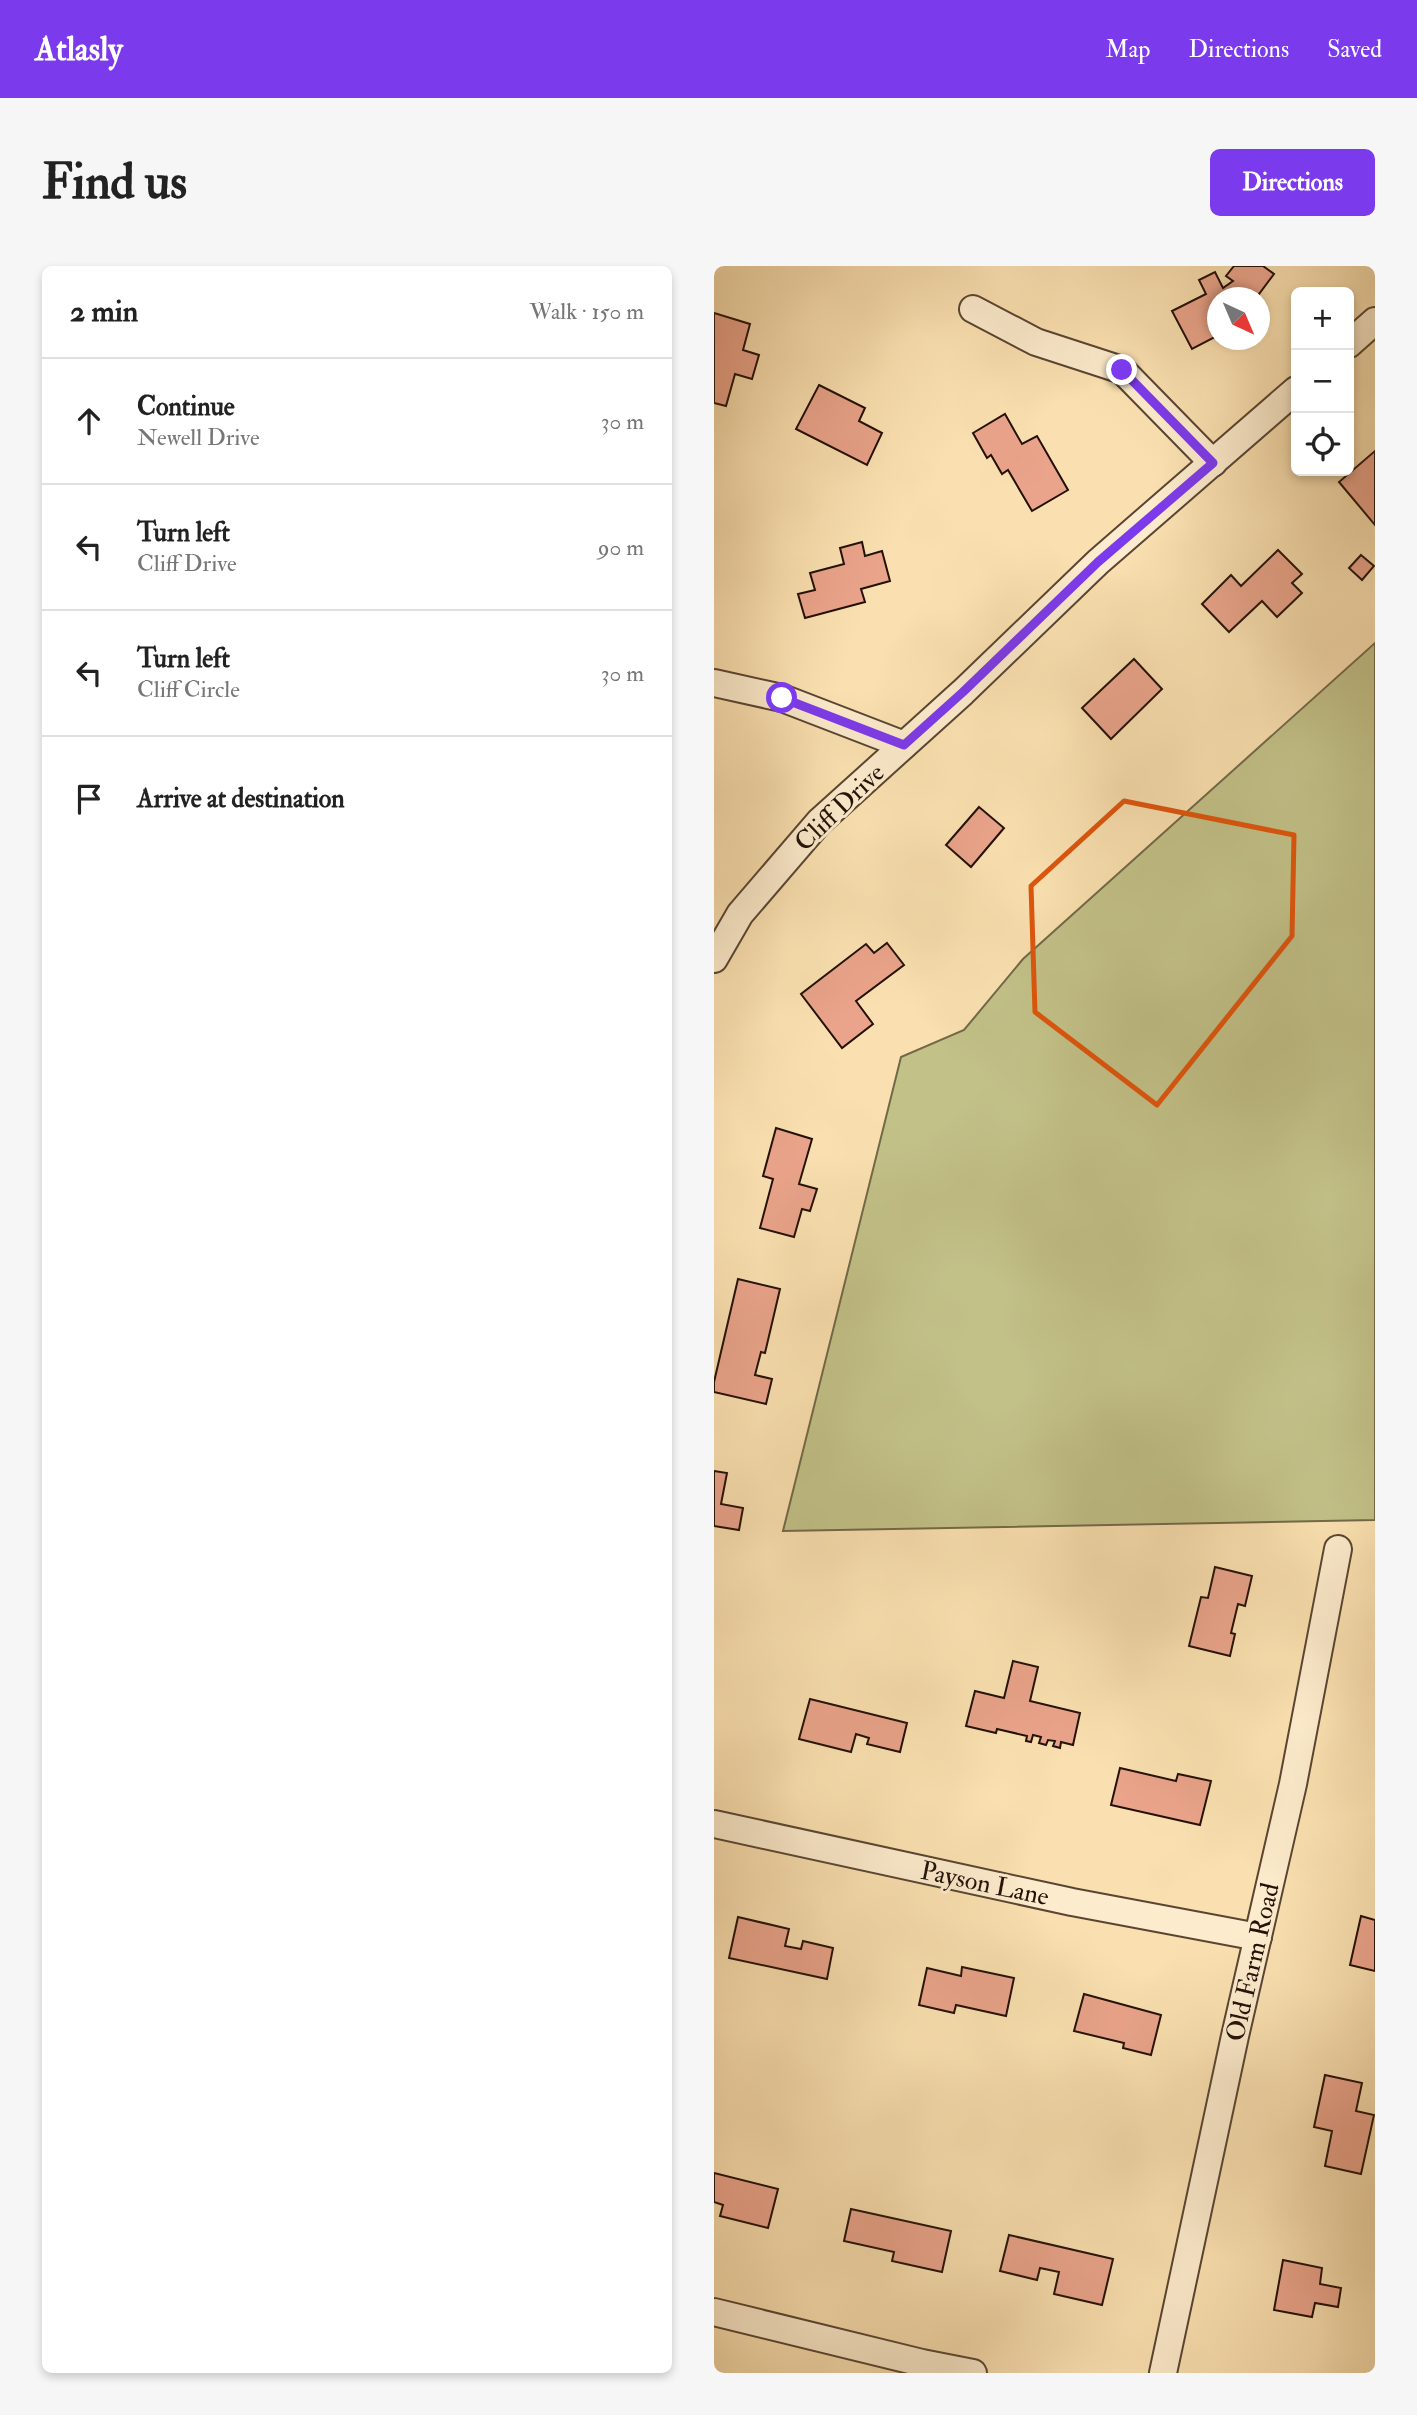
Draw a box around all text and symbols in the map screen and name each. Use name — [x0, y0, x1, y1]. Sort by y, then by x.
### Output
text: Atlasly — [35, 29, 123, 70]
text: Map — [1105, 34, 1150, 65]
text: Directions — [1188, 34, 1289, 65]
text: Saved — [1327, 34, 1382, 65]
button: Directions — [1210, 149, 1375, 216]
text: Find us — [42, 152, 187, 213]
north arrow — [1207, 287, 1270, 350]
map controls — [1291, 287, 1354, 476]
button: + — [1291, 287, 1354, 350]
text: 2 min — [70, 293, 138, 330]
text: Walk · 150 m — [530, 297, 644, 326]
button: − — [1291, 350, 1354, 413]
route end — [1106, 354, 1137, 385]
text: Continue — [137, 391, 235, 423]
icon: ahead — [70, 402, 108, 440]
text: 30 m — [601, 407, 644, 436]
button: locate — [1291, 413, 1354, 476]
text: Newell Drive — [137, 423, 260, 452]
text: Turn left — [137, 517, 230, 549]
icon: left — [70, 528, 108, 566]
text: 90 m — [598, 533, 644, 562]
text: Cliff Drive — [137, 549, 237, 578]
text: Turn left — [137, 643, 230, 675]
icon: left — [70, 654, 108, 692]
text: 30 m — [601, 659, 644, 688]
text: Cliff Circle — [137, 675, 240, 704]
route start — [766, 682, 797, 713]
street label: Cliff Drive — [788, 757, 891, 858]
icon: arrive — [70, 780, 108, 818]
text: Arrive at destination — [137, 783, 345, 815]
street label: Payson Lane — [918, 1855, 1052, 1913]
street label: Old Farm Road — [1219, 1880, 1287, 2045]

